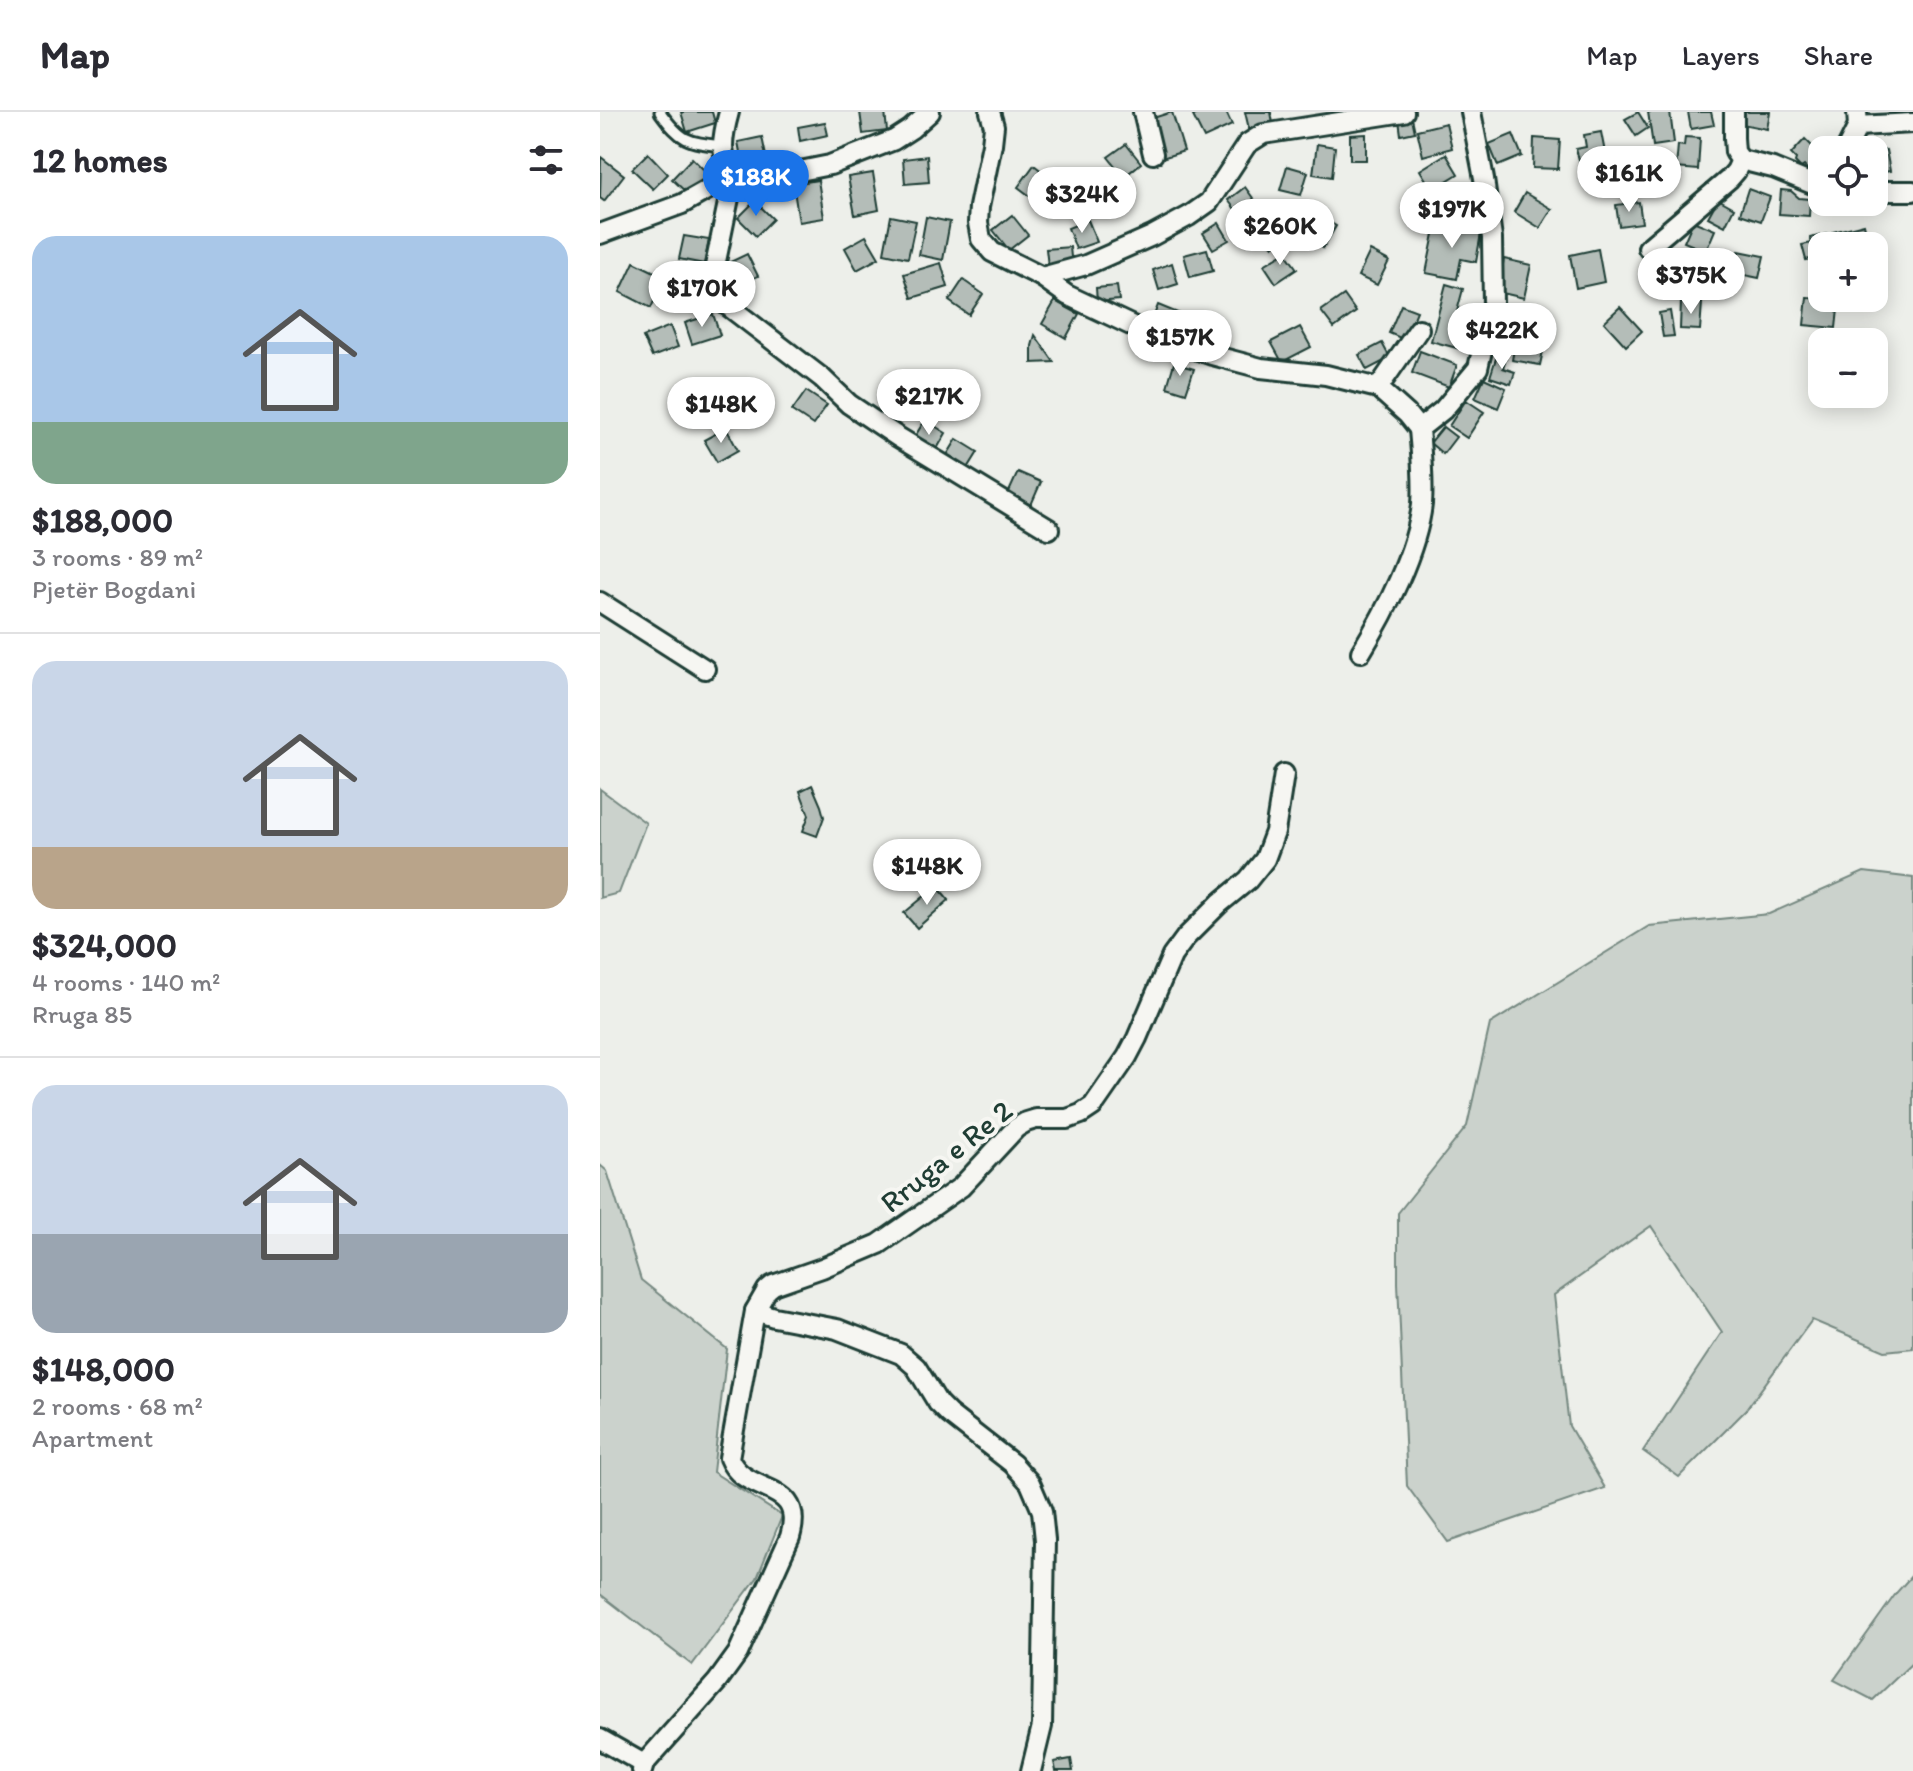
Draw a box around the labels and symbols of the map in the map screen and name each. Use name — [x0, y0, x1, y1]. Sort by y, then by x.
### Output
pin: $161K — [1573, 146, 1685, 214]
pin: $188K — [700, 150, 812, 218]
pin: $324K — [1026, 167, 1138, 235]
pin: $197K — [1396, 182, 1508, 250]
pin: $260K — [1224, 199, 1336, 267]
pin: $375K — [1635, 248, 1747, 316]
pin: $170K — [646, 261, 758, 329]
pin: $422K — [1446, 303, 1558, 371]
pin: $157K — [1124, 310, 1236, 378]
pin: $217K — [873, 369, 985, 437]
pin: $148K — [665, 377, 777, 445]
pin: $148K — [871, 839, 983, 907]
street label: Rruga e Re 2 — [872, 1091, 1020, 1221]

